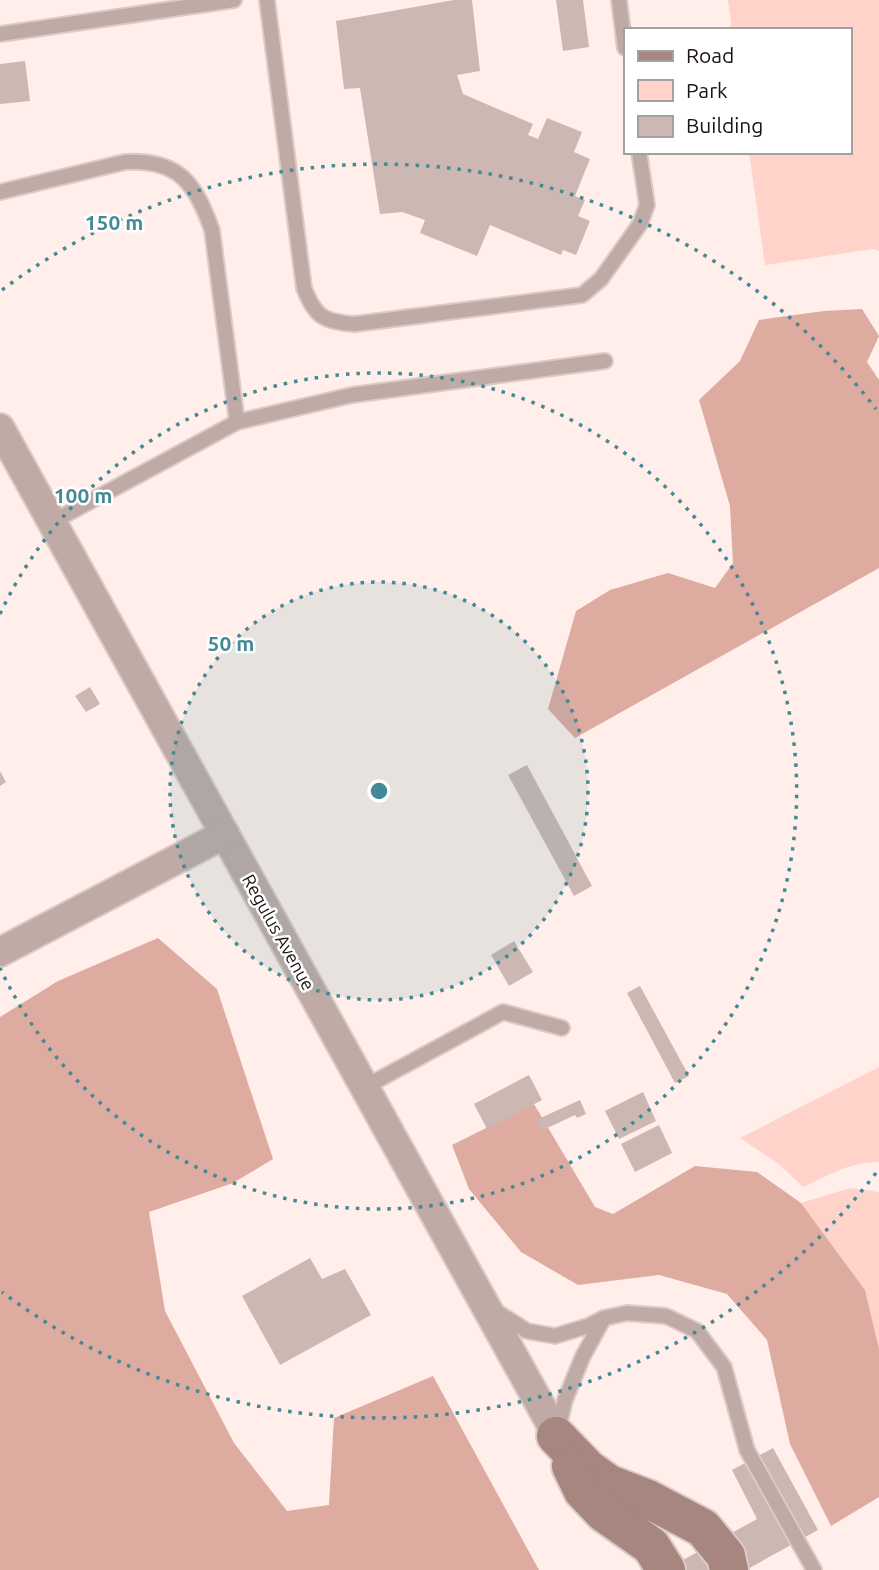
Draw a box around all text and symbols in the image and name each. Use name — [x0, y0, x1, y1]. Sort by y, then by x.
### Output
legend — [624, 28, 851, 154]
text: Road — [686, 43, 734, 67]
text: Park — [686, 78, 728, 102]
text: Building — [686, 113, 763, 137]
text: 150 m — [85, 210, 143, 234]
text: 100 m — [54, 483, 112, 507]
text: 50 m — [208, 631, 254, 655]
centre of rings — [367, 779, 391, 803]
street label: Regulus Avenue — [239, 871, 319, 993]

